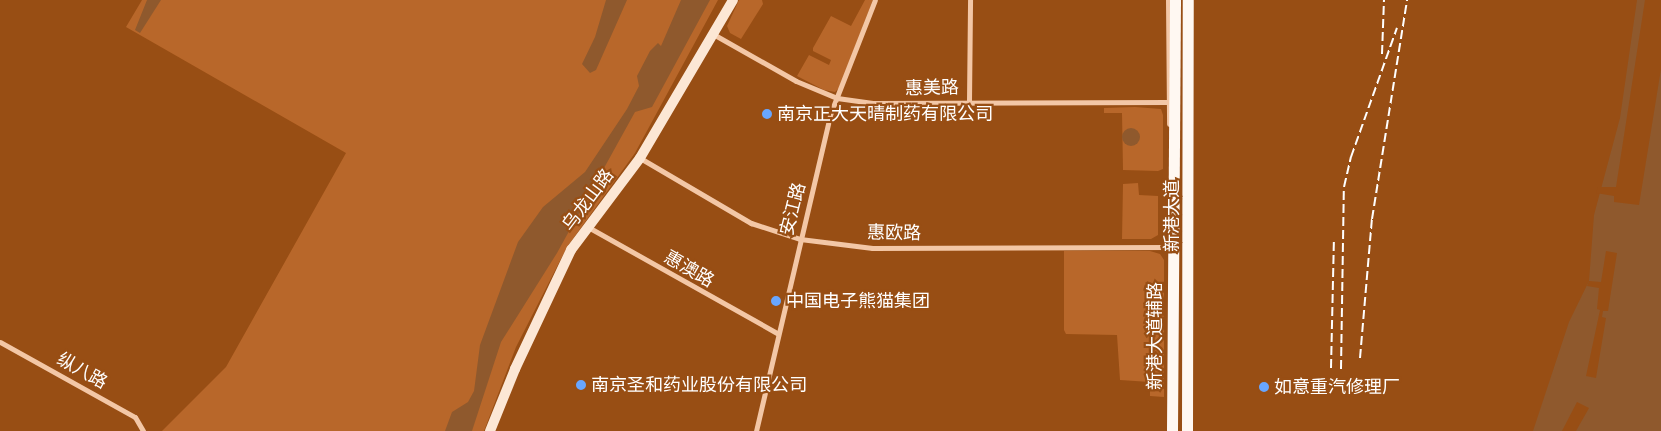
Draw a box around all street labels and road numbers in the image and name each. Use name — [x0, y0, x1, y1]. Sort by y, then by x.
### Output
street label: 惠美路 — [905, 77, 959, 99]
street label: 乌龙山路 — [558, 165, 618, 235]
street label: 安江路 — [776, 180, 810, 238]
street label: 新港大道 — [1161, 180, 1183, 252]
street label: 惠欧路 — [867, 222, 921, 244]
street label: 惠澳路 — [660, 246, 718, 292]
street label: 新港大道辅路 — [1144, 282, 1166, 390]
street label: 纵八路 — [53, 348, 111, 394]

